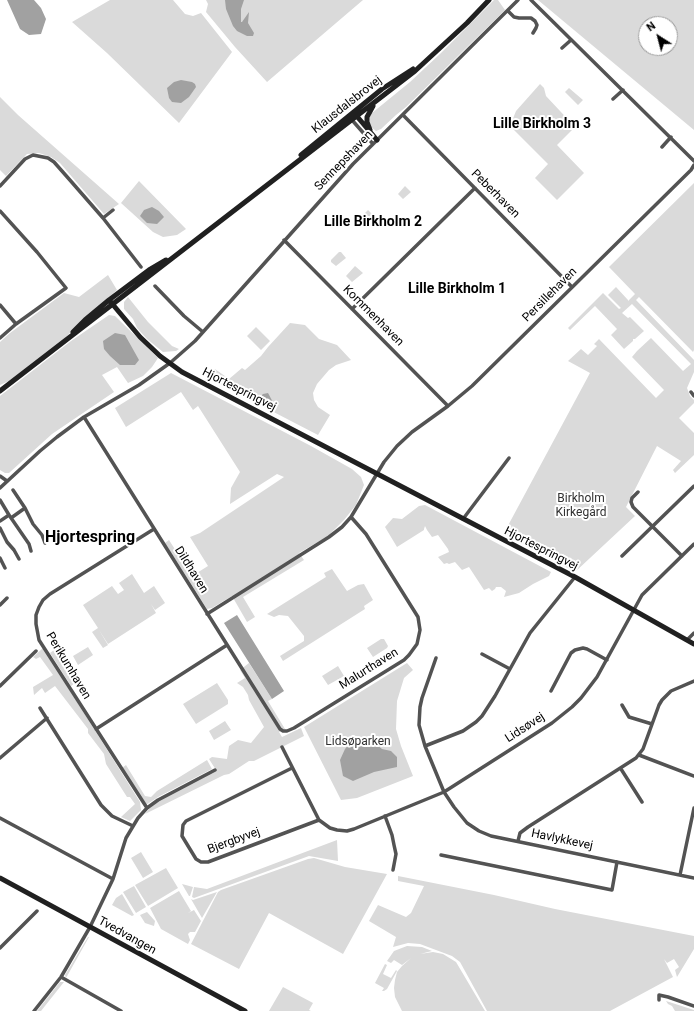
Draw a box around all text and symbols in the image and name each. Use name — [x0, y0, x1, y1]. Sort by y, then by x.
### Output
north arrow — [638, 16, 678, 56]
text: N — [644, 19, 658, 34]
street label: Klausdalsbrovej — [309, 73, 385, 137]
district label: Lille Birkholm 3 — [493, 116, 591, 132]
street label: Sennepshaven — [312, 128, 376, 194]
street label: Peberhaven — [468, 167, 522, 221]
district label: Lille Birkholm 2 — [324, 214, 422, 230]
street label: Persillehaven — [520, 265, 580, 325]
district label: Lille Birkholm 1 — [408, 281, 506, 297]
street label: Kommenhaven — [340, 283, 406, 349]
street label: Hjortespringvej — [200, 365, 278, 415]
park label: Birkholm Kirkegård — [556, 492, 606, 520]
street label: Hjortespringvej — [502, 524, 580, 574]
district label: Hjortespring — [45, 528, 135, 548]
street label: Dildhaven — [171, 544, 211, 596]
street label: Perikumhaven — [42, 630, 94, 702]
street label: Malurthaven — [337, 645, 401, 693]
street label: Lidsøvej — [503, 710, 547, 746]
park label: Lidsøparken — [325, 735, 391, 749]
street label: Bjergbyvej — [206, 825, 262, 857]
street label: Havlykkevej — [530, 826, 594, 854]
street label: Tvedvangen — [95, 914, 159, 958]

